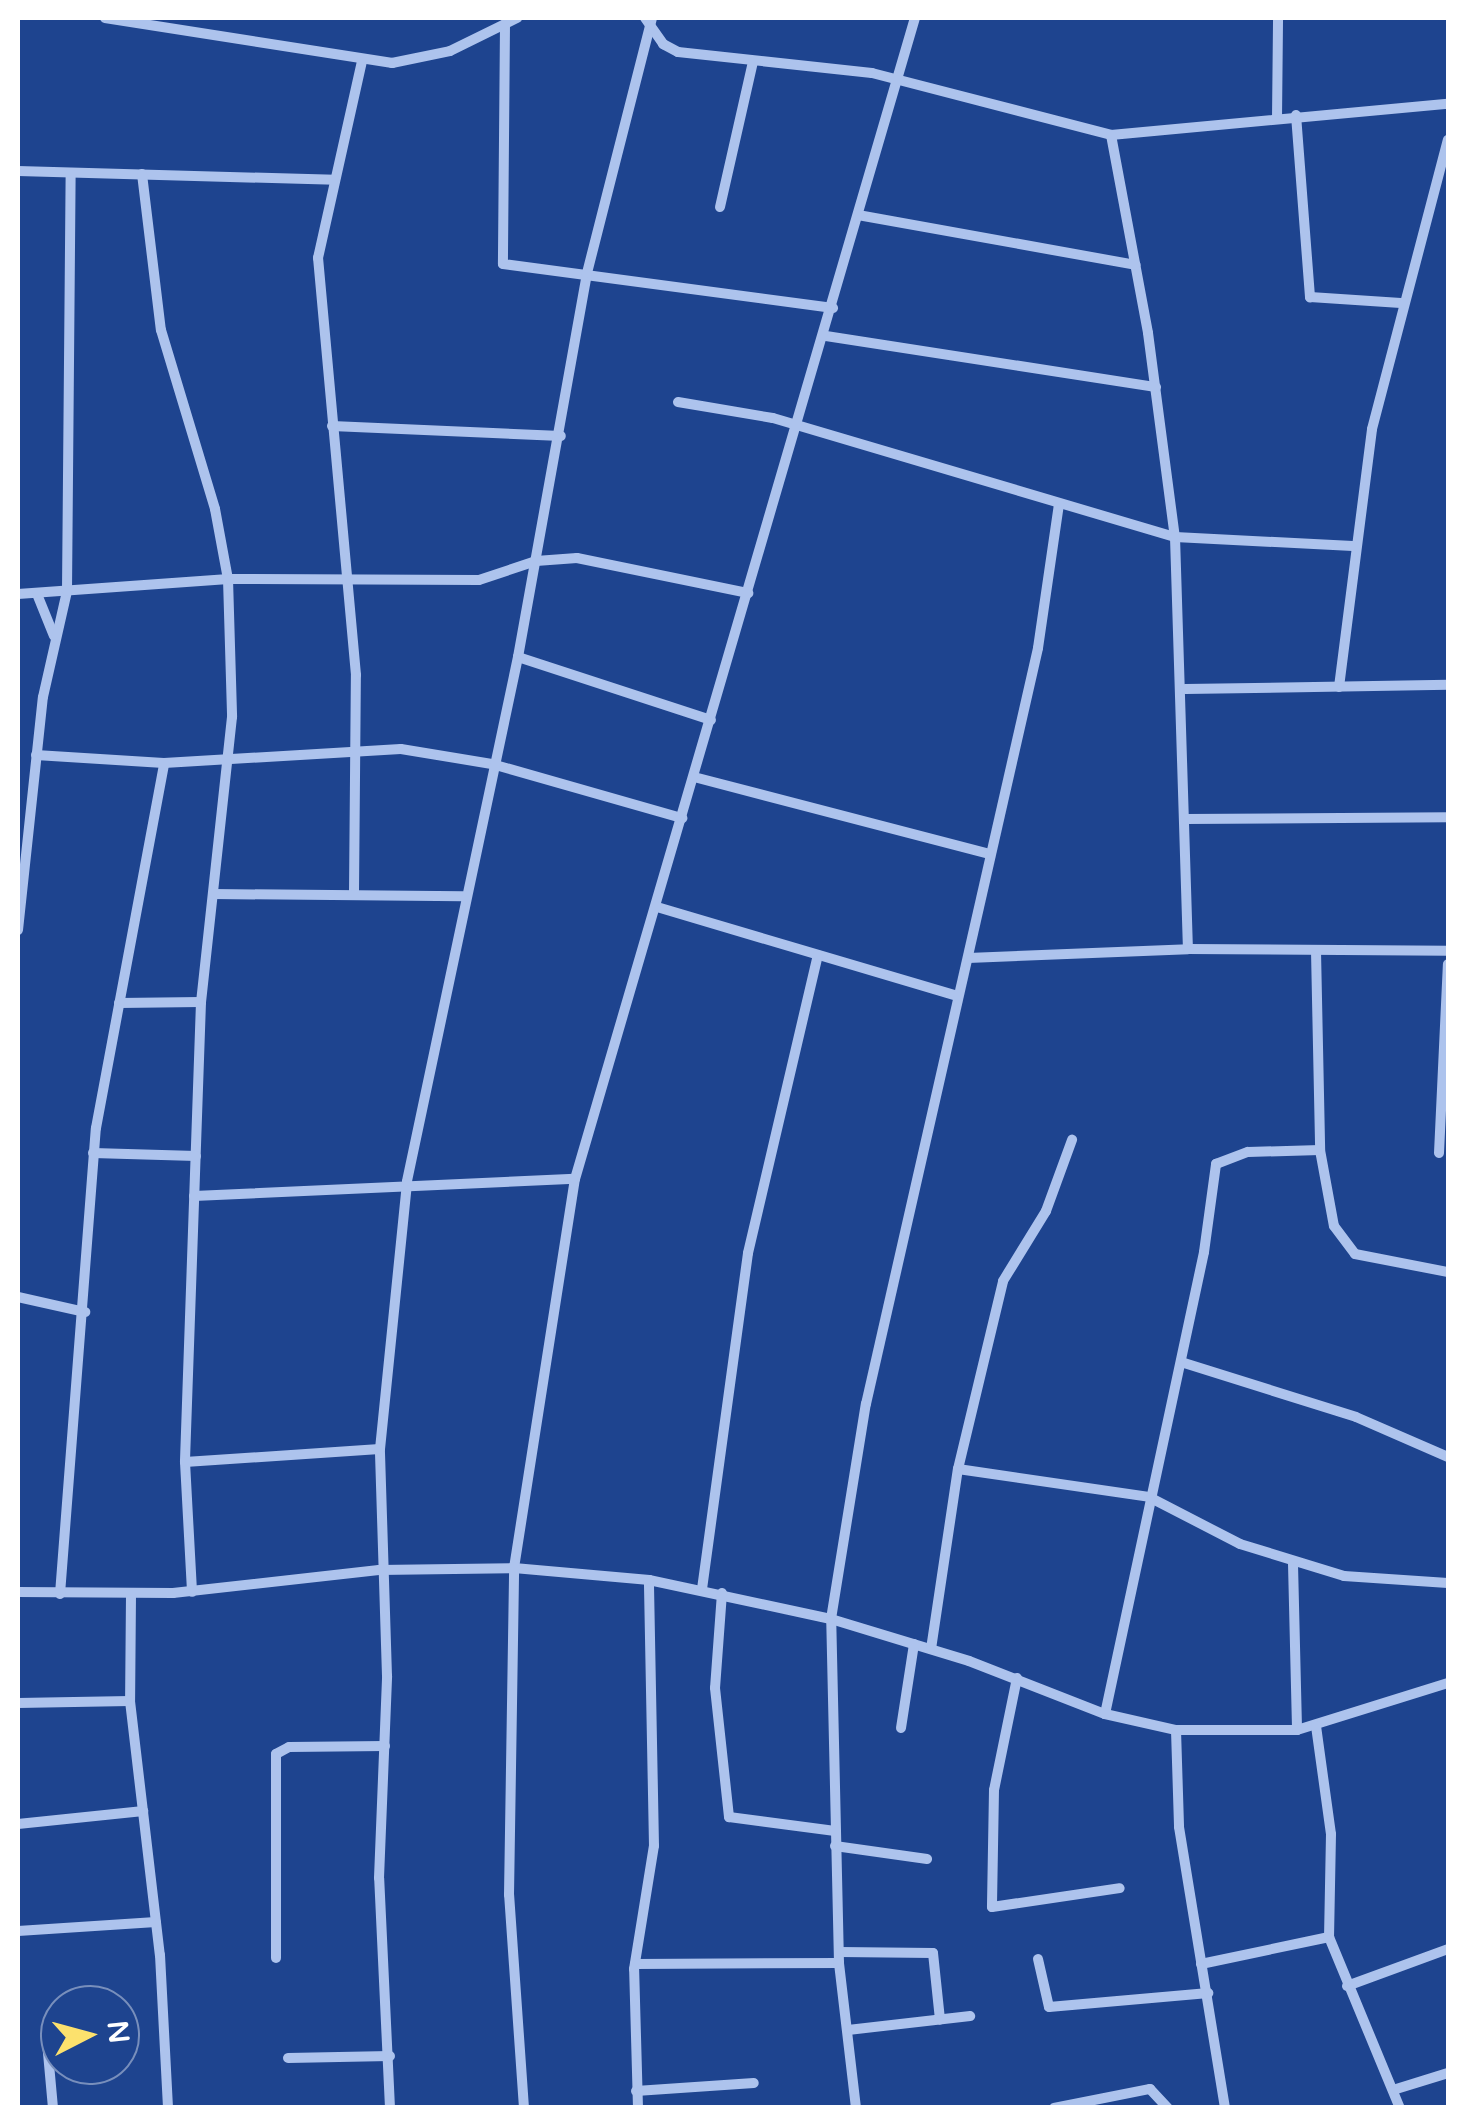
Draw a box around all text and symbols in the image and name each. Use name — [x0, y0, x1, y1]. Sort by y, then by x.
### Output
north arrow — [40, 1985, 140, 2085]
text: N — [100, 2019, 136, 2045]

